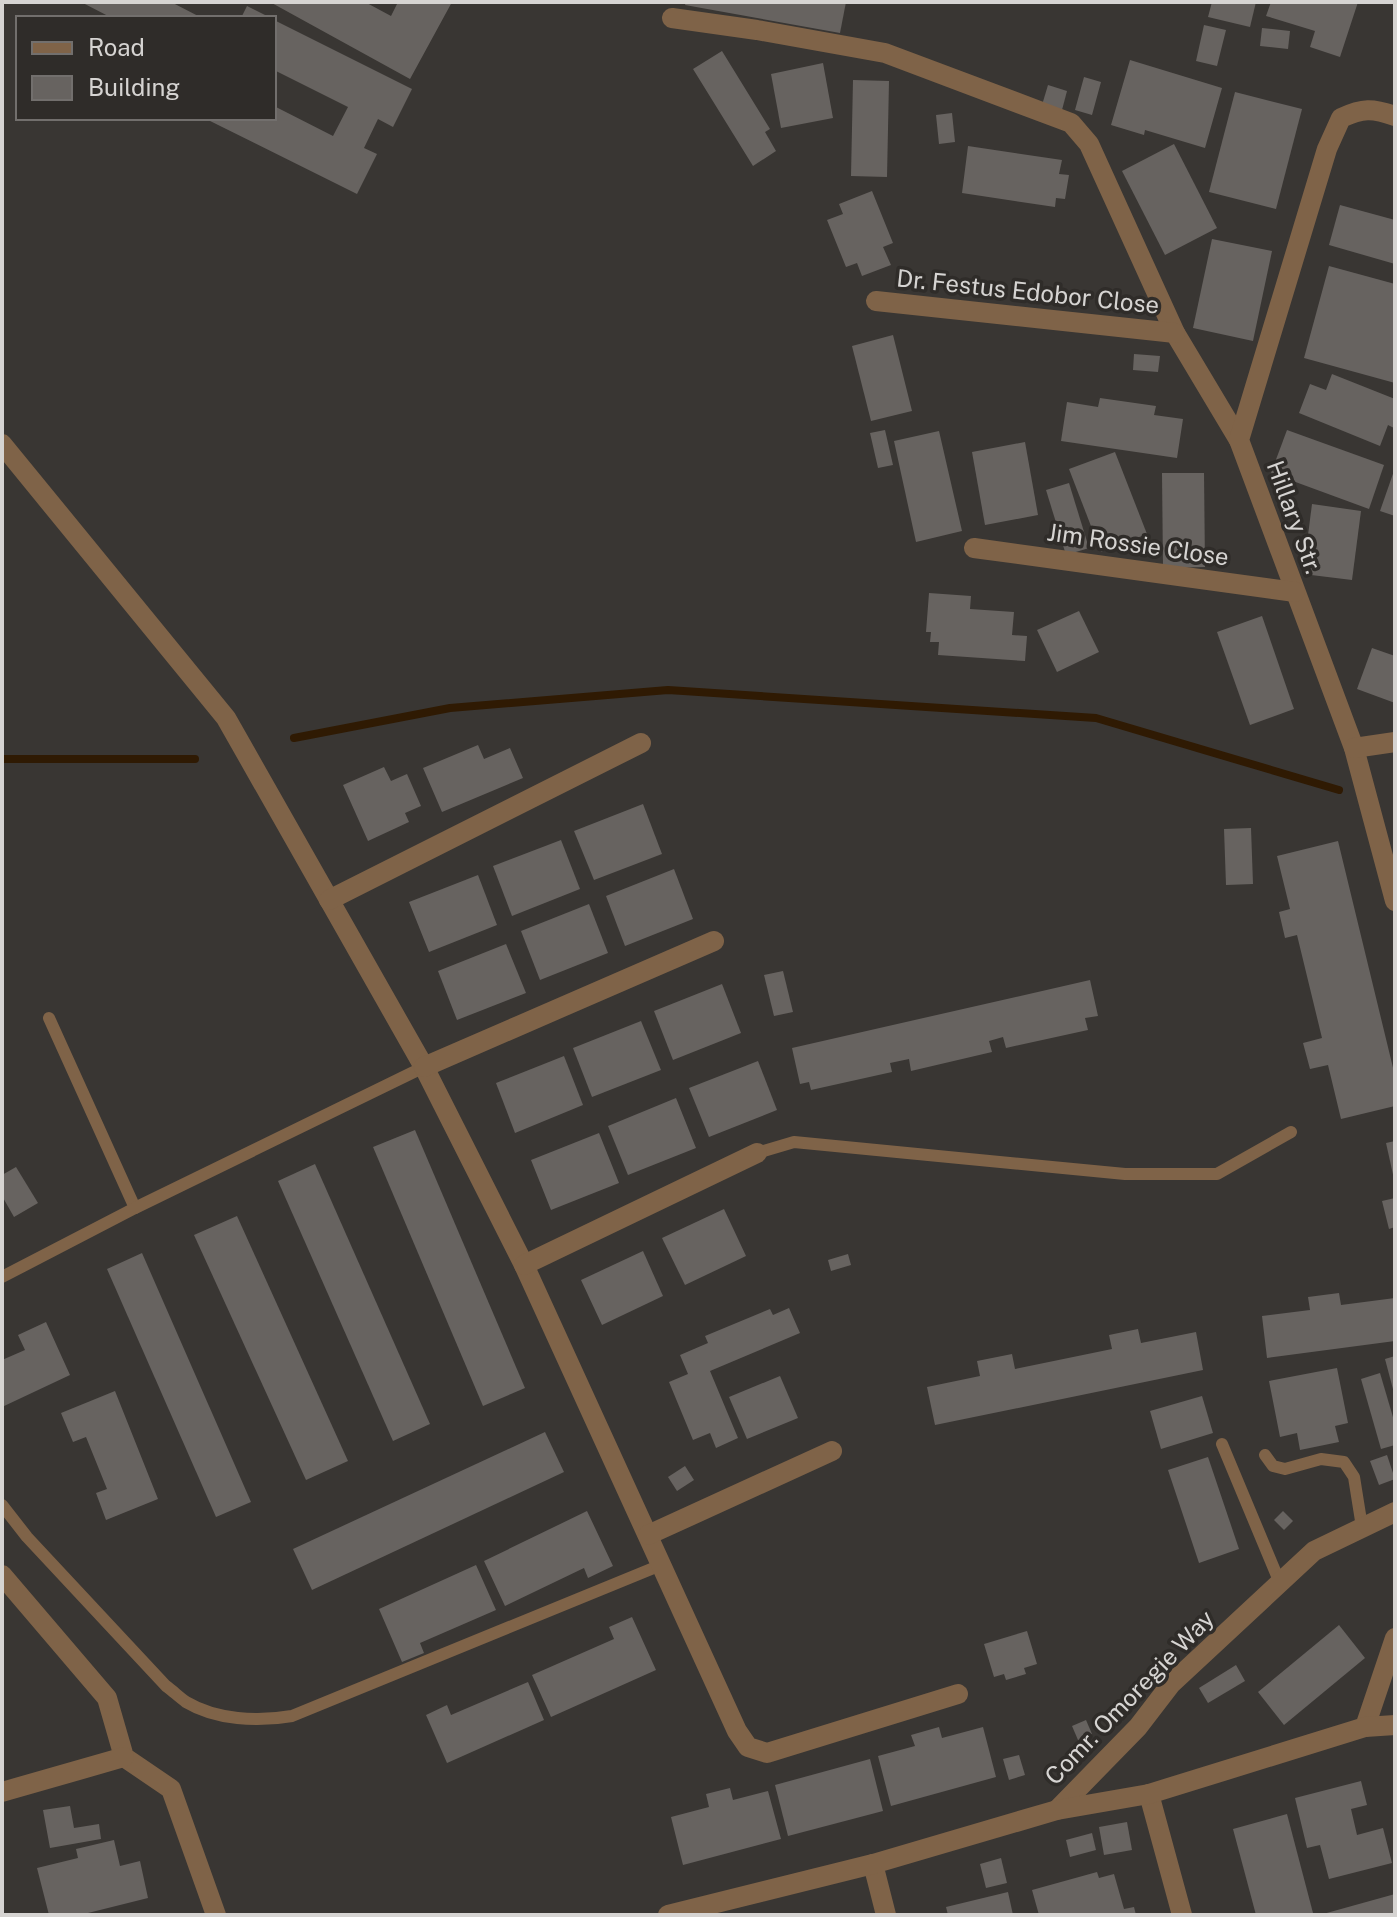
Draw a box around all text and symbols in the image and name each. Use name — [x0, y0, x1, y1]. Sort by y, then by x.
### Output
legend — [16, 16, 276, 120]
text: Road — [88, 33, 145, 61]
text: Building — [88, 73, 180, 101]
street label: Dr. Festus Edobor Close — [895, 263, 1161, 319]
street label: Hillary Str. — [1262, 457, 1328, 577]
street label: Jim Rossie Close — [1045, 517, 1231, 571]
street label: Comr. Omoregie Way — [1039, 1604, 1219, 1790]

